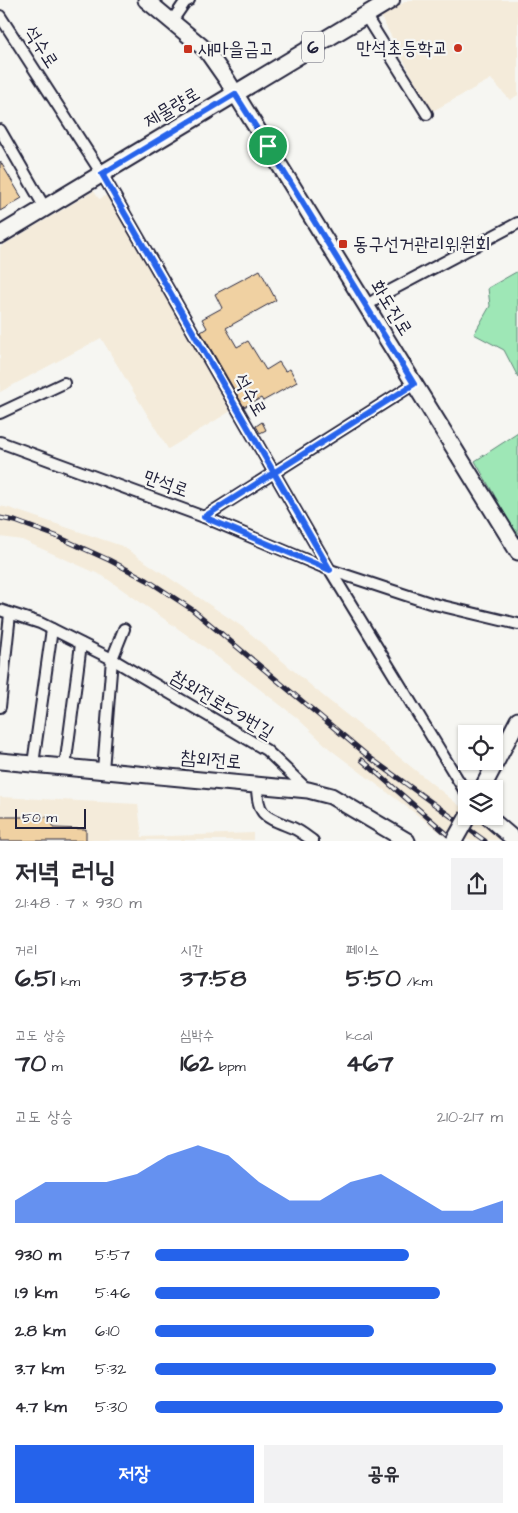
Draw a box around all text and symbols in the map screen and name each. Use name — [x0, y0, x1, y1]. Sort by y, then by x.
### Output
street label: 석수로 — [17, 20, 65, 74]
road number: 6 — [302, 32, 324, 62]
place label: 만석초등학교 — [356, 35, 448, 62]
place label: 새마을금고 — [198, 36, 274, 63]
marker: 만석초등학교 — [452, 42, 464, 54]
marker: 새마을금고 — [182, 43, 194, 55]
street label: 제물량로 — [139, 81, 205, 135]
pin — [247, 125, 289, 167]
icon: arrive — [254, 132, 282, 160]
place label: 동구선거관리위원회 — [353, 231, 491, 258]
marker: 동구선거관리위원회 — [337, 238, 349, 250]
street label: 화도진로 — [363, 275, 419, 341]
street label: 석수로 — [227, 368, 273, 422]
street label: 만석로 — [140, 463, 192, 505]
street label: 참외전로59번길 — [165, 664, 279, 746]
map controls — [458, 725, 503, 825]
button: locate — [458, 725, 503, 770]
street label: 참외전로 — [179, 744, 243, 776]
button: layers — [458, 780, 503, 825]
scale bar — [15, 806, 86, 829]
text: 50 m — [22, 808, 57, 828]
text: 저녁 러닝 — [15, 853, 116, 892]
button: share — [451, 858, 503, 910]
text: 21:48 · 7 × 930 m — [15, 892, 142, 914]
text: 거리 — [15, 941, 38, 961]
text: 시간 — [180, 941, 203, 961]
text: 페이스 — [346, 941, 379, 961]
text: 6.51 — [15, 961, 55, 996]
text: 37:58 — [180, 961, 247, 996]
text: 5:50 — [346, 961, 401, 996]
text: km — [55, 972, 80, 992]
text: /km — [401, 972, 433, 992]
text: 고도 상승 — [15, 1026, 66, 1046]
text: 심박수 — [180, 1026, 214, 1046]
text: kcal — [346, 1026, 372, 1046]
text: 70 — [15, 1046, 46, 1081]
text: 162 — [180, 1046, 214, 1081]
text: 467 — [346, 1046, 394, 1081]
text: m — [46, 1057, 63, 1077]
text: bpm — [214, 1057, 246, 1077]
text: 고도 상승 — [15, 1106, 73, 1128]
text: 210–217 m — [437, 1106, 503, 1128]
text: 930 m — [15, 1244, 61, 1266]
text: 5:57 — [95, 1244, 130, 1266]
text: 1.9 km — [15, 1282, 57, 1304]
text: 5:46 — [95, 1282, 130, 1304]
text: 2.8 km — [15, 1320, 65, 1342]
text: 6:10 — [95, 1320, 120, 1342]
text: 3.7 km — [15, 1358, 64, 1380]
text: 5:32 — [95, 1358, 126, 1380]
text: 4.7 km — [15, 1396, 67, 1418]
text: 5:30 — [95, 1396, 127, 1418]
button: 저장 — [15, 1445, 254, 1503]
button: 공유 — [264, 1445, 503, 1503]

